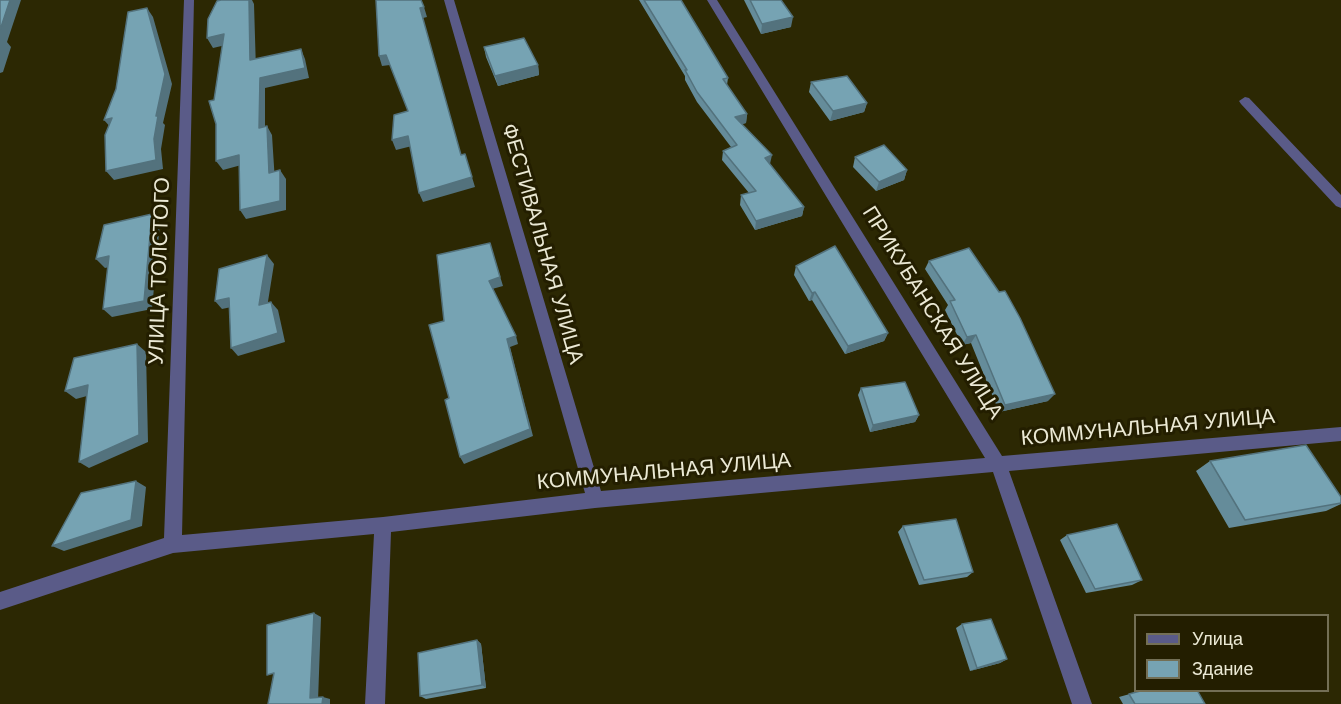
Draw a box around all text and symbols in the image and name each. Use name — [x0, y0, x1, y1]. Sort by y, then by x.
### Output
street label: ФЕСТИВАЛЬНАЯ УЛИЦА — [496, 121, 588, 367]
street label: УЛИЦА ТОЛСТОГО — [144, 177, 176, 365]
street label: ПРИКУБАНСКАЯ УЛИЦА — [856, 202, 1008, 424]
street label: КОММУНАЛЬНАЯ УЛИЦА — [1020, 404, 1276, 452]
street label: КОММУНАЛЬНАЯ УЛИЦА — [536, 448, 792, 496]
legend — [1134, 614, 1329, 692]
text: Улица — [1192, 629, 1243, 649]
text: Здание — [1192, 659, 1253, 679]

